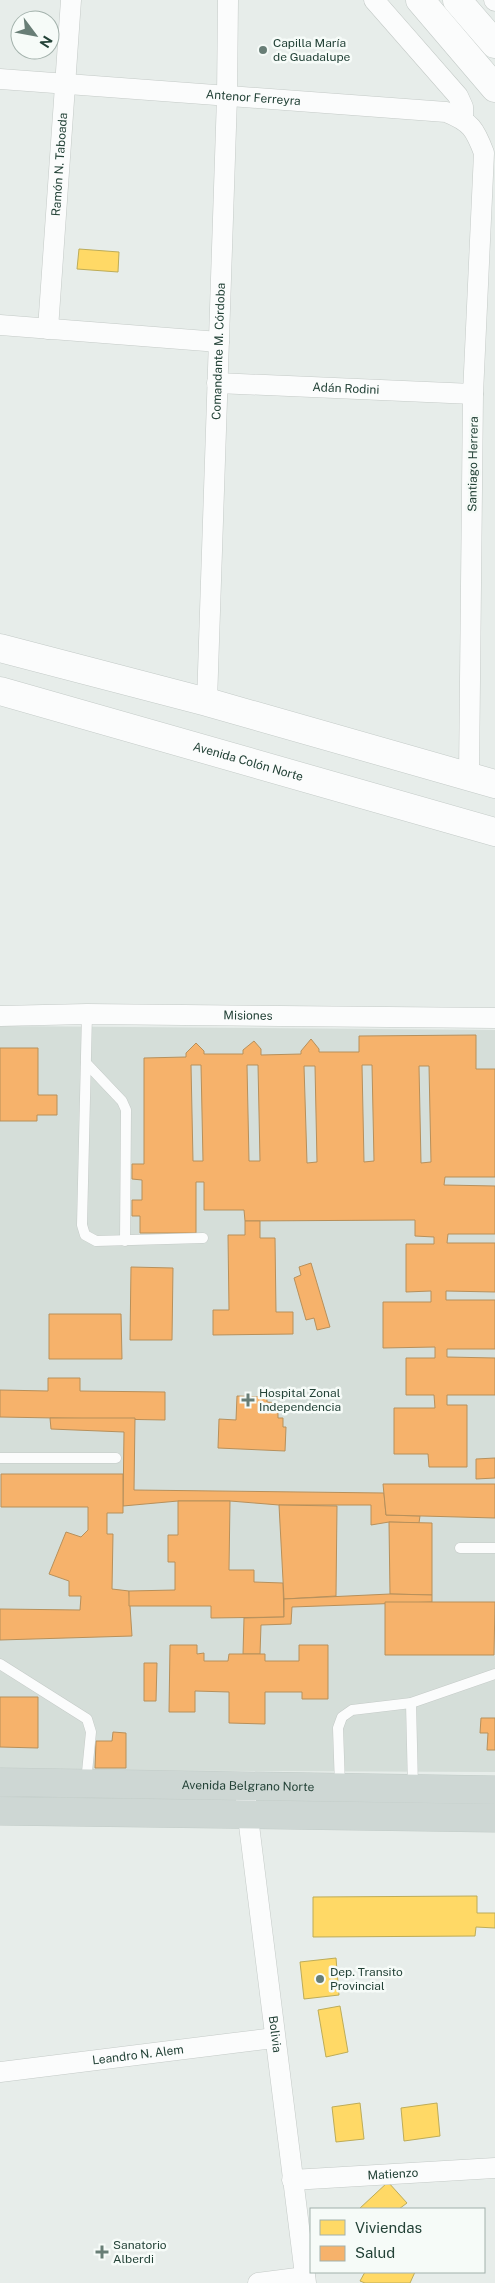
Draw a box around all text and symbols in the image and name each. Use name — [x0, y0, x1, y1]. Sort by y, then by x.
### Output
north arrow — [10, 10, 60, 60]
text: N — [36, 33, 56, 51]
place label: Capilla María de Guadalupe — [273, 36, 351, 64]
marker: Capilla María de Guadalupe — [257, 44, 269, 56]
street label: Antenor Ferreyra — [205, 87, 301, 108]
street label: Ramón N. Taboada — [49, 112, 70, 217]
street label: Comandante M. Córdoba — [209, 282, 228, 420]
street label: Adán Rodini — [312, 380, 380, 397]
street label: Santiago Herrera — [465, 416, 481, 512]
street label: Avenida Colón Norte — [191, 739, 305, 784]
street label: Misiones — [223, 1008, 273, 1023]
place label: Hospital Zonal Independencia — [259, 1386, 341, 1414]
marker: Hospital Zonal Independencia — [241, 1393, 255, 1407]
street label: Avenida Belgrano Norte — [182, 1778, 315, 1794]
place label: Dep. Transito Provincial — [330, 1965, 403, 1993]
marker: Dep. Transito Provincial — [314, 1973, 326, 1985]
street label: Bolivia — [266, 2015, 284, 2053]
street label: Leandro N. Alem — [91, 2042, 185, 2068]
street label: Matienzo — [367, 2166, 419, 2183]
legend — [310, 2208, 485, 2273]
text: Viviendas — [355, 2219, 422, 2236]
place label: Sanatorio Alberdi — [113, 2238, 167, 2266]
text: Salud — [355, 2244, 395, 2261]
marker: Sanatorio Alberdi — [95, 2245, 109, 2259]

